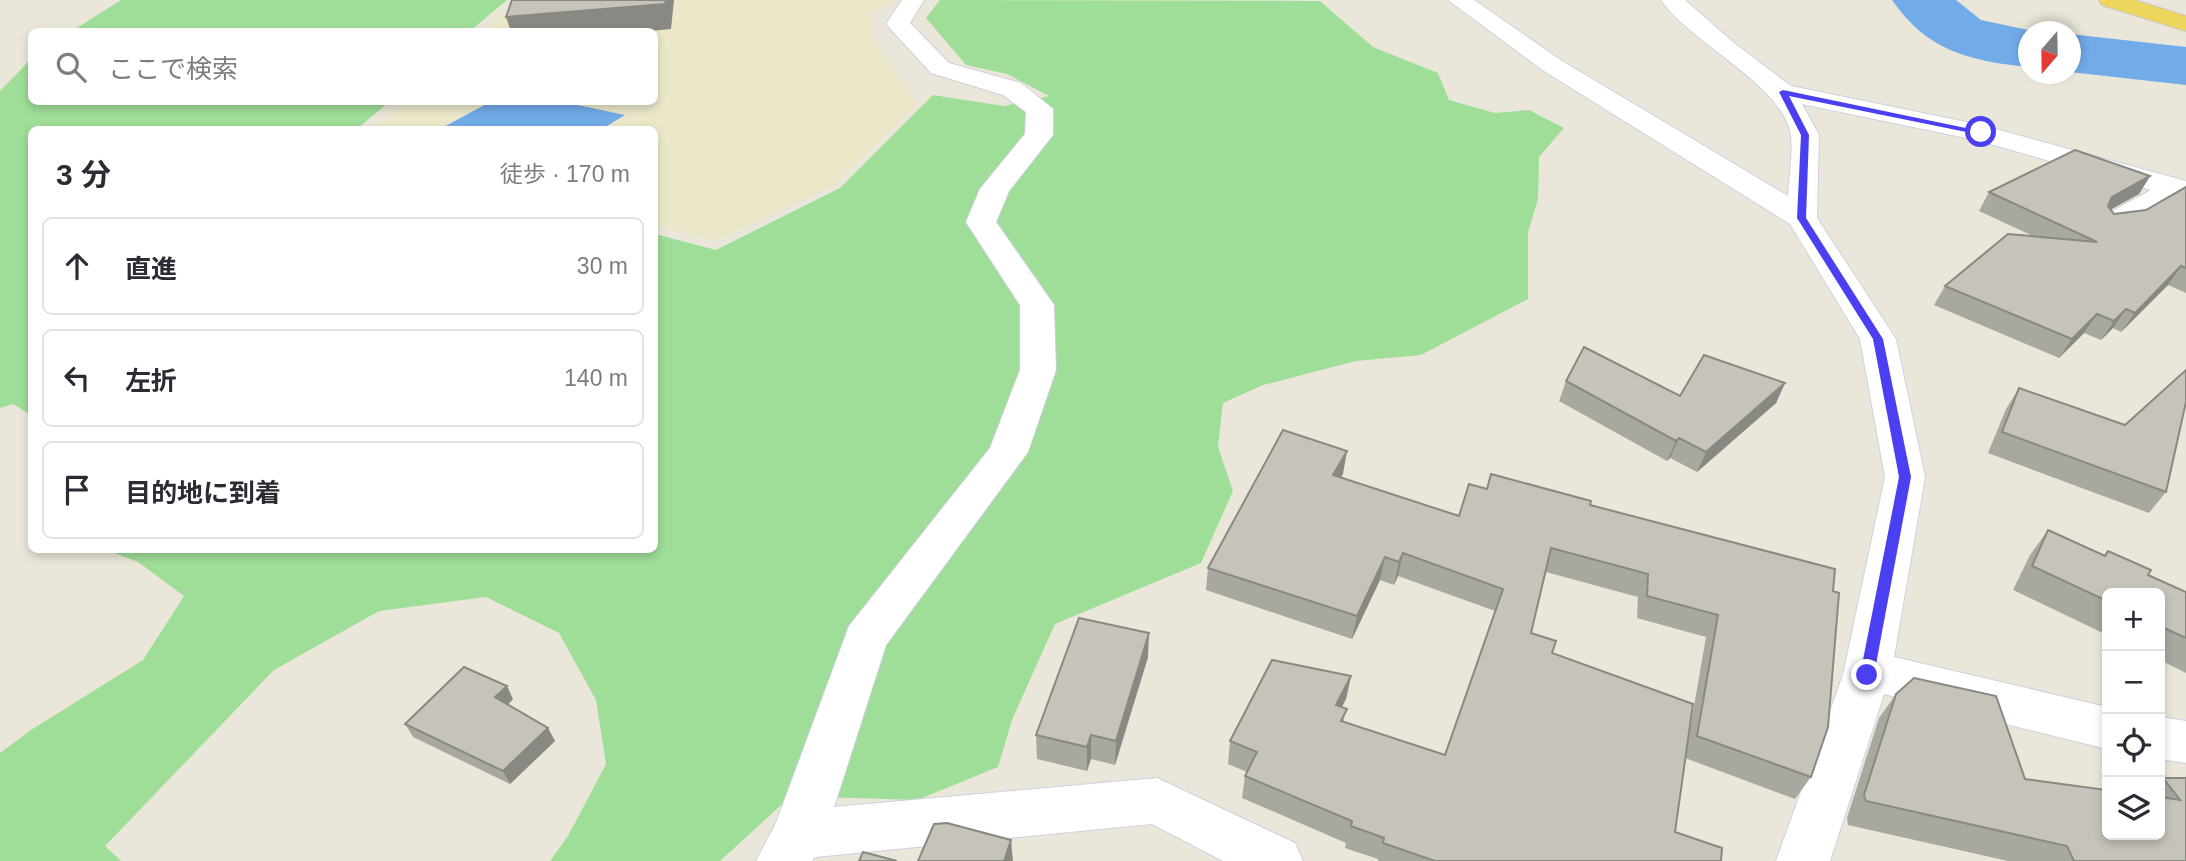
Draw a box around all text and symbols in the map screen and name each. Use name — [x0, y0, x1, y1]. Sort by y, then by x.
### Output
north arrow — [2018, 21, 2081, 84]
search box — [28, 28, 658, 105]
icon: search — [52, 48, 90, 86]
text: ここで検索 — [108, 54, 238, 84]
route start — [1965, 116, 1996, 147]
text: 3 分 — [56, 158, 111, 191]
text: 徒歩 · 170 m — [500, 161, 630, 187]
icon: ahead — [58, 247, 96, 285]
text: 30 m — [577, 253, 628, 279]
text: 直進 — [125, 254, 177, 284]
icon: left — [58, 359, 96, 397]
text: 140 m — [564, 365, 628, 391]
text: 左折 — [125, 366, 177, 396]
icon: arrive — [58, 471, 96, 509]
text: 目的地に到着 — [125, 478, 281, 508]
map controls — [2102, 588, 2165, 840]
button: + — [2102, 588, 2165, 651]
button: − — [2102, 651, 2165, 714]
route end — [1851, 659, 1882, 690]
button: locate — [2102, 714, 2165, 777]
button: layers — [2102, 777, 2165, 840]

